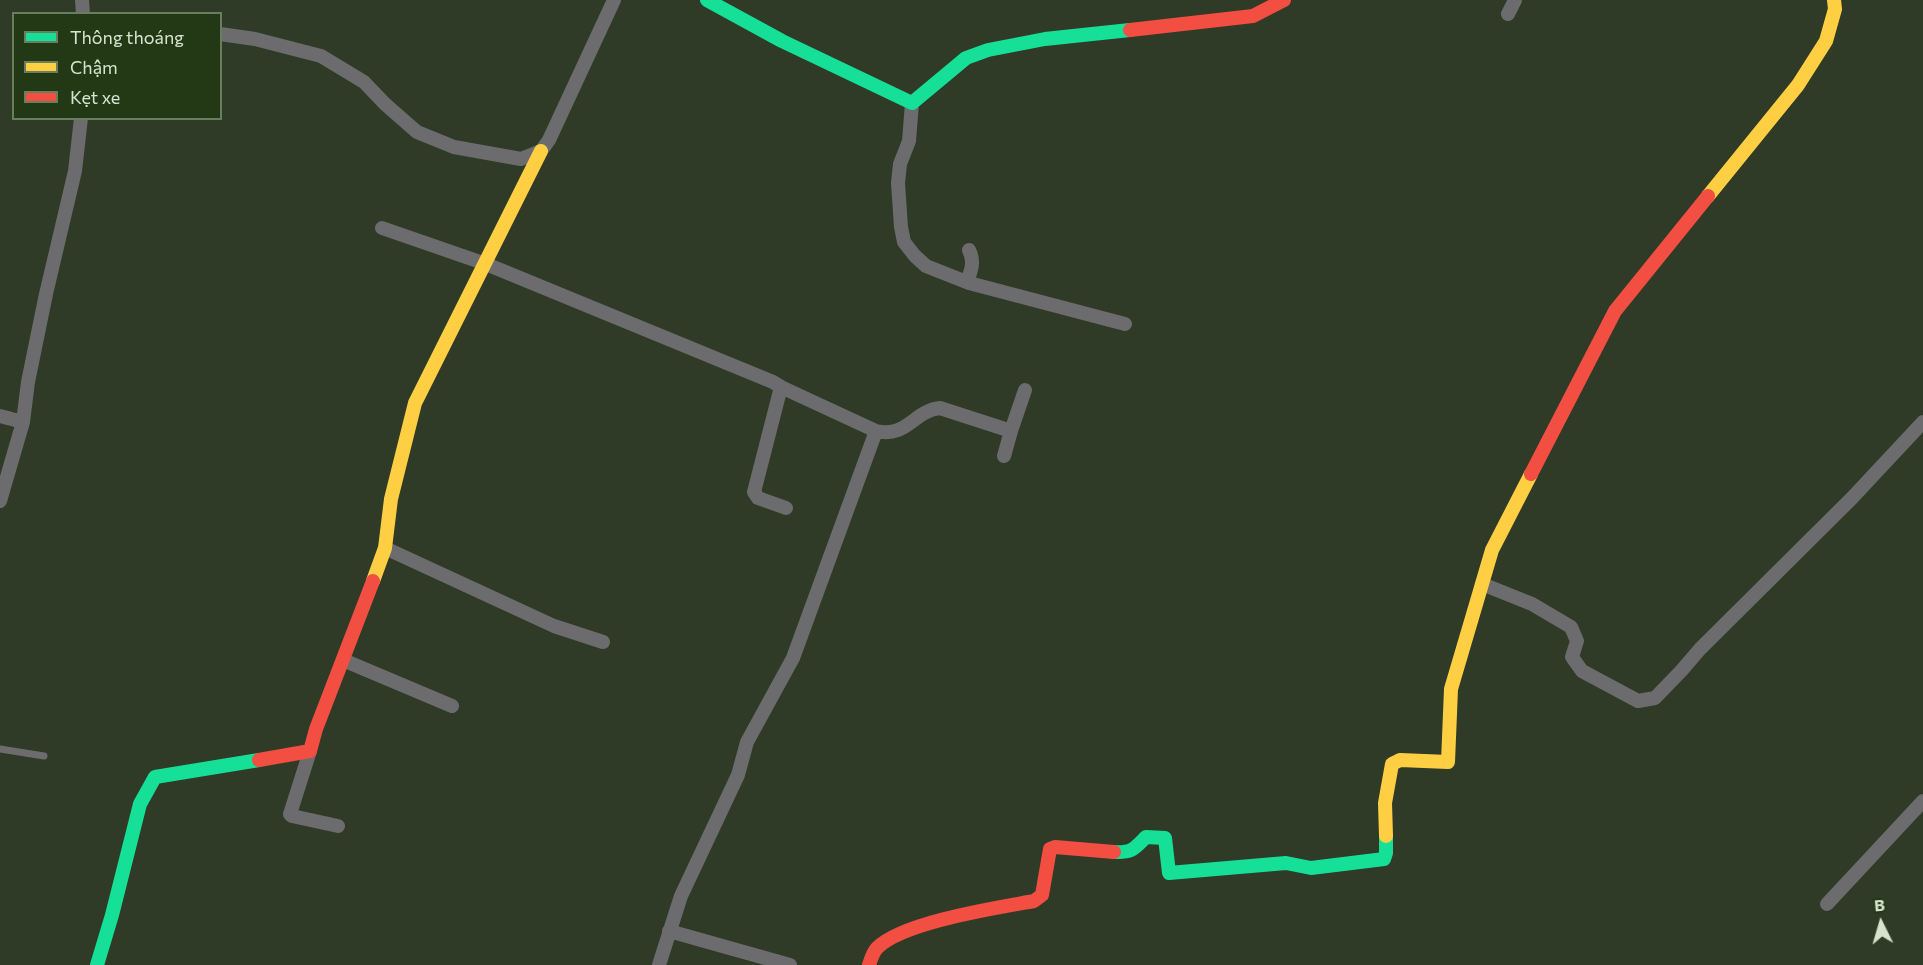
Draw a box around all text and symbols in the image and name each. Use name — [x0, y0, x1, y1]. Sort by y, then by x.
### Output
legend — [12, 12, 222, 120]
text: Thông thoáng — [70, 26, 184, 48]
text: Chậm — [70, 56, 118, 78]
text: Kẹt xe — [70, 86, 120, 108]
north arrow — [1851, 893, 1911, 953]
text: B — [1873, 895, 1885, 914]

